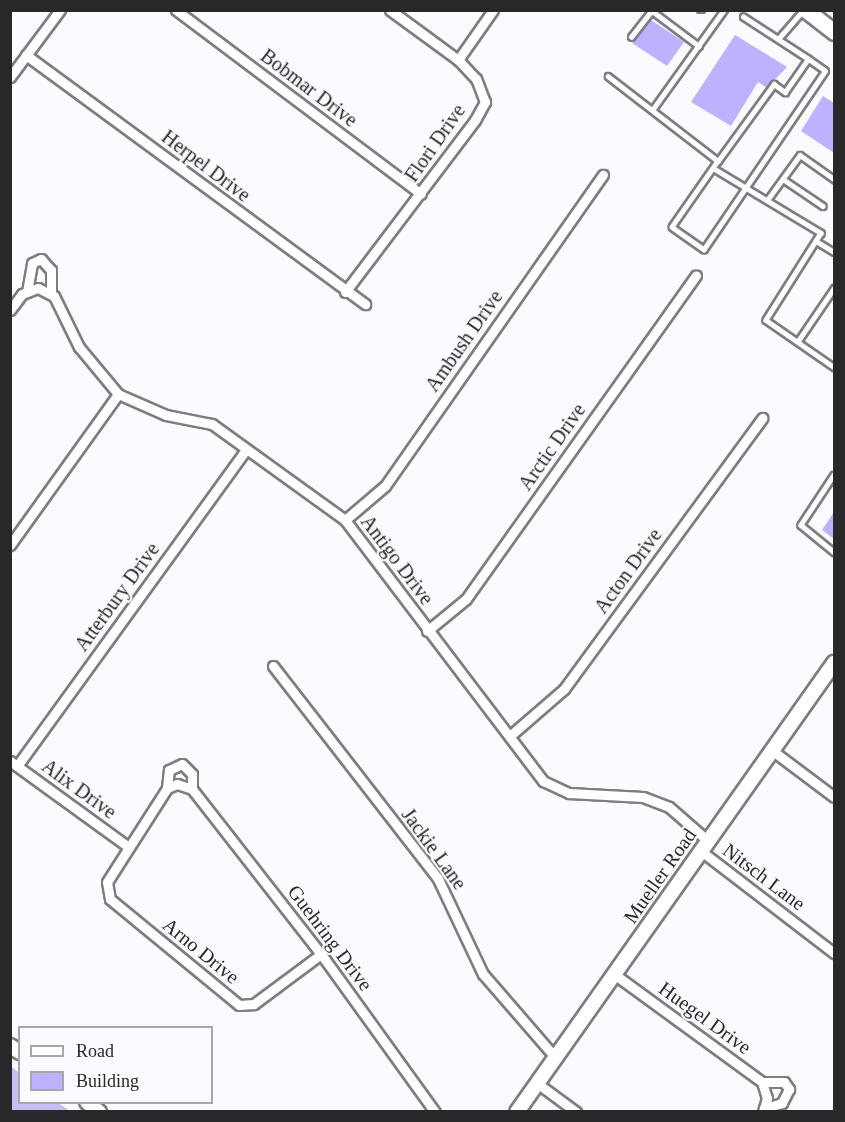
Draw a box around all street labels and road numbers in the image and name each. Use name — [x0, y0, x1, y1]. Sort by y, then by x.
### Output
street label: Bobmar Drive — [256, 44, 362, 132]
street label: Flori Drive — [400, 99, 470, 187]
street label: Herpel Drive — [157, 125, 255, 207]
street label: Ambush Drive — [420, 286, 508, 396]
street label: Arctic Drive — [513, 399, 591, 495]
street label: Antigo Drive — [355, 510, 439, 610]
street label: Acton Drive — [589, 524, 667, 618]
street label: Atterbury Drive — [70, 538, 164, 656]
street label: Alix Drive — [37, 754, 121, 824]
street label: Jackie Lane — [396, 804, 472, 894]
street label: Mueller Road — [618, 824, 702, 928]
street label: Nitsch Lane — [718, 838, 810, 916]
street label: Guehring Drive — [282, 880, 378, 996]
street label: Arno Drive — [158, 913, 244, 989]
street label: Huegel Drive — [654, 976, 756, 1060]

